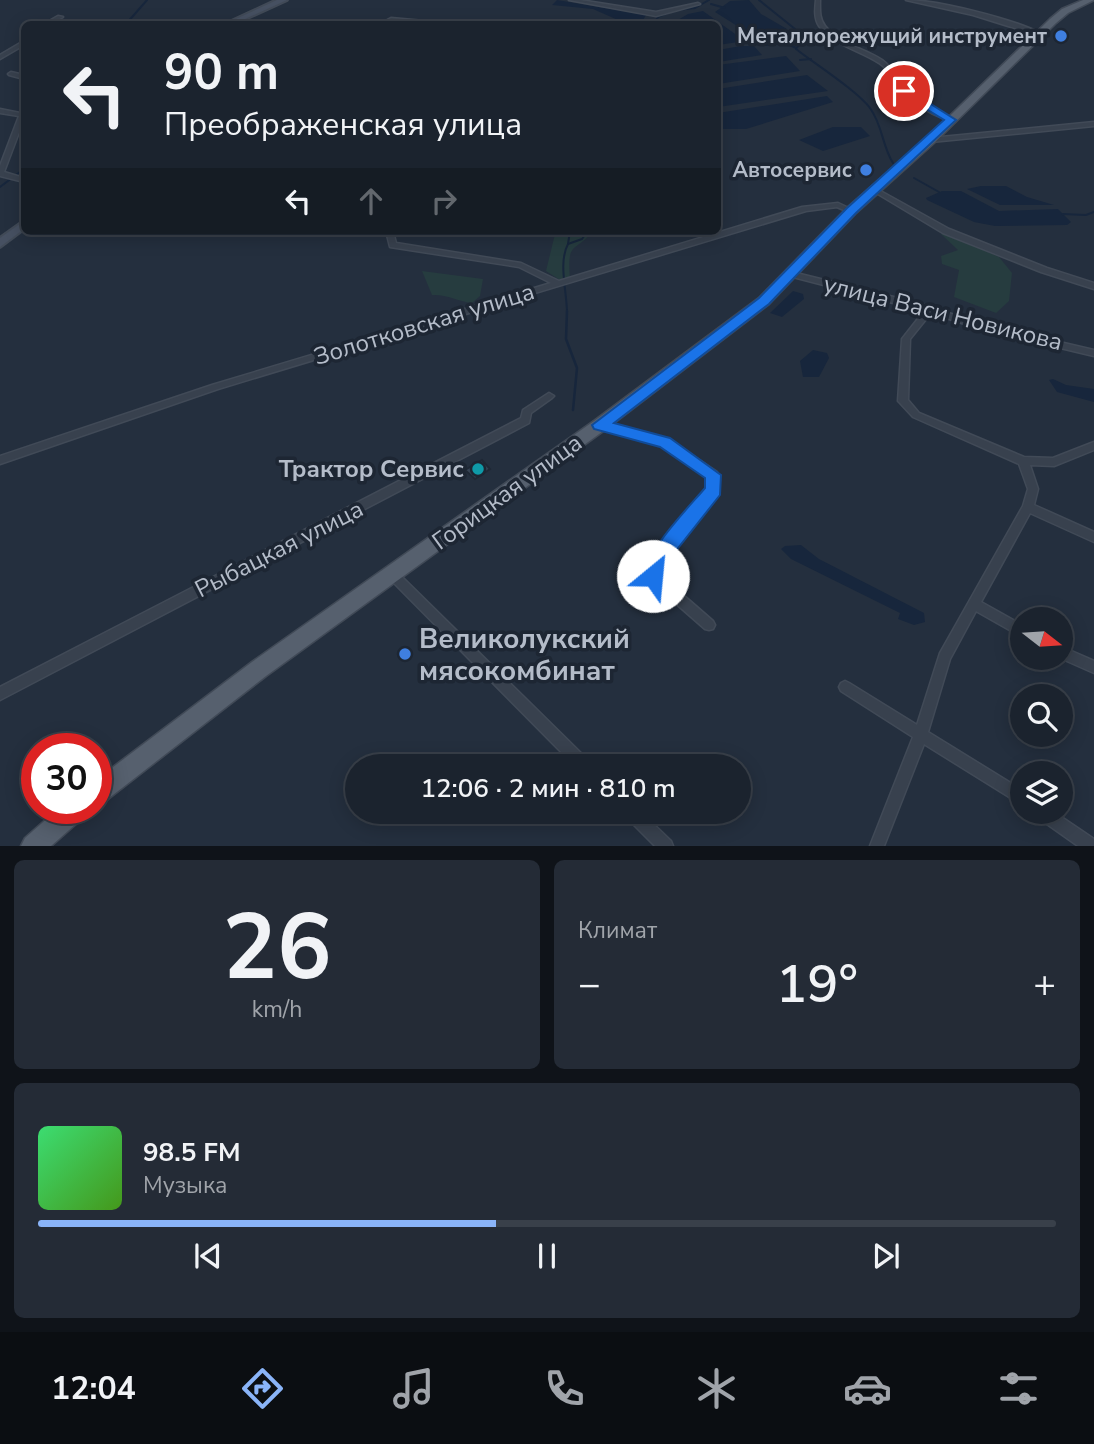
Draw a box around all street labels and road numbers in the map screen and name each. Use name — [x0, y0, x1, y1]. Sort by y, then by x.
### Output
street label: улица Васи Новикова — [820, 268, 1066, 358]
street label: Золотковская улица — [310, 275, 538, 373]
street label: Горицкая улица — [426, 427, 588, 557]
street label: Рыбацкая улица — [189, 493, 369, 605]

